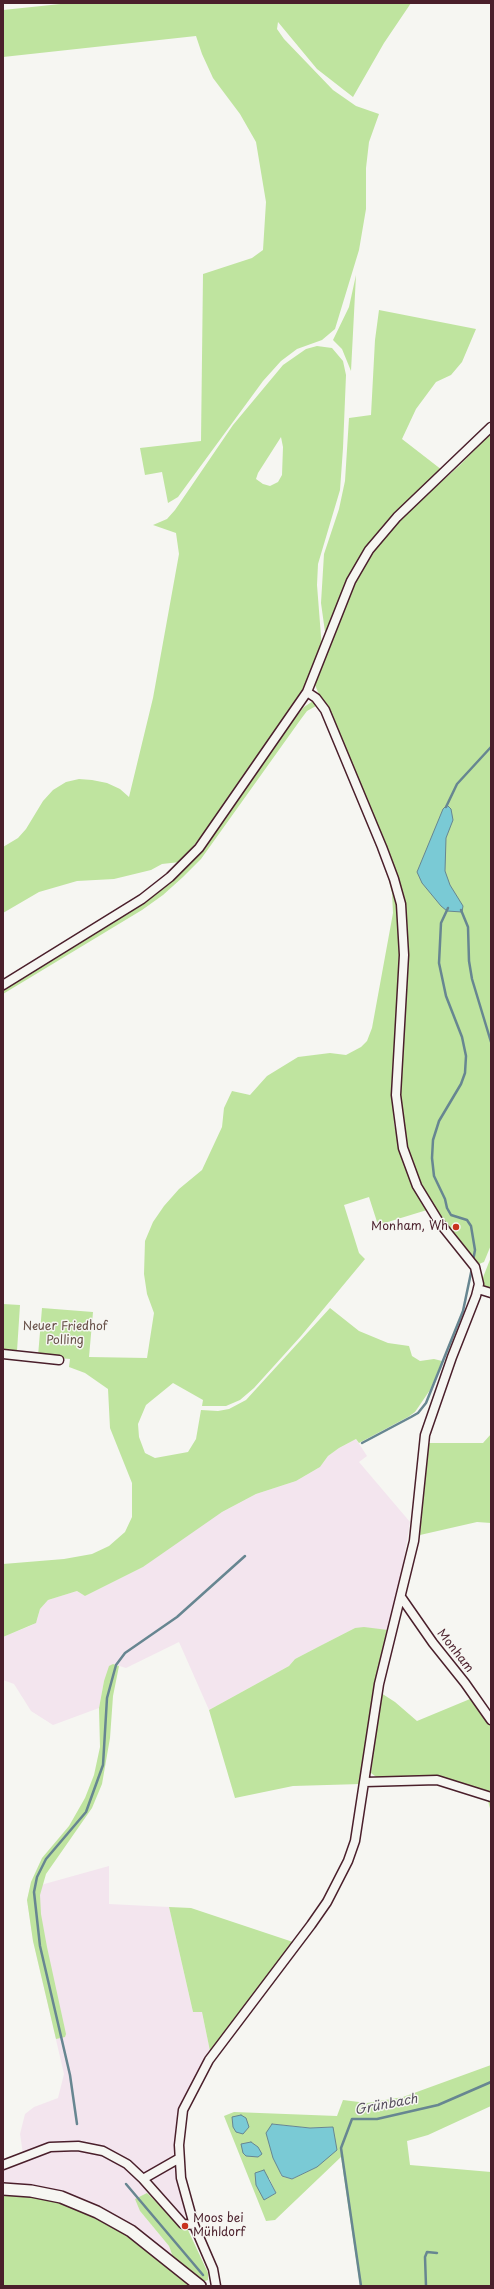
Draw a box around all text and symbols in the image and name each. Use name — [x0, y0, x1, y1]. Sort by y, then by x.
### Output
place label: Monham, Wh — [371, 1220, 448, 1234]
marker: Monham, Wh — [451, 1222, 461, 1232]
park label: Neuer Friedhof Polling — [23, 1320, 107, 1348]
street label: Monham — [434, 1627, 476, 1675]
water label: Grünbach — [353, 2091, 419, 2119]
place label: Moos bei Mühldorf — [193, 2212, 245, 2240]
marker: Moos bei Mühldorf — [180, 2221, 190, 2231]

